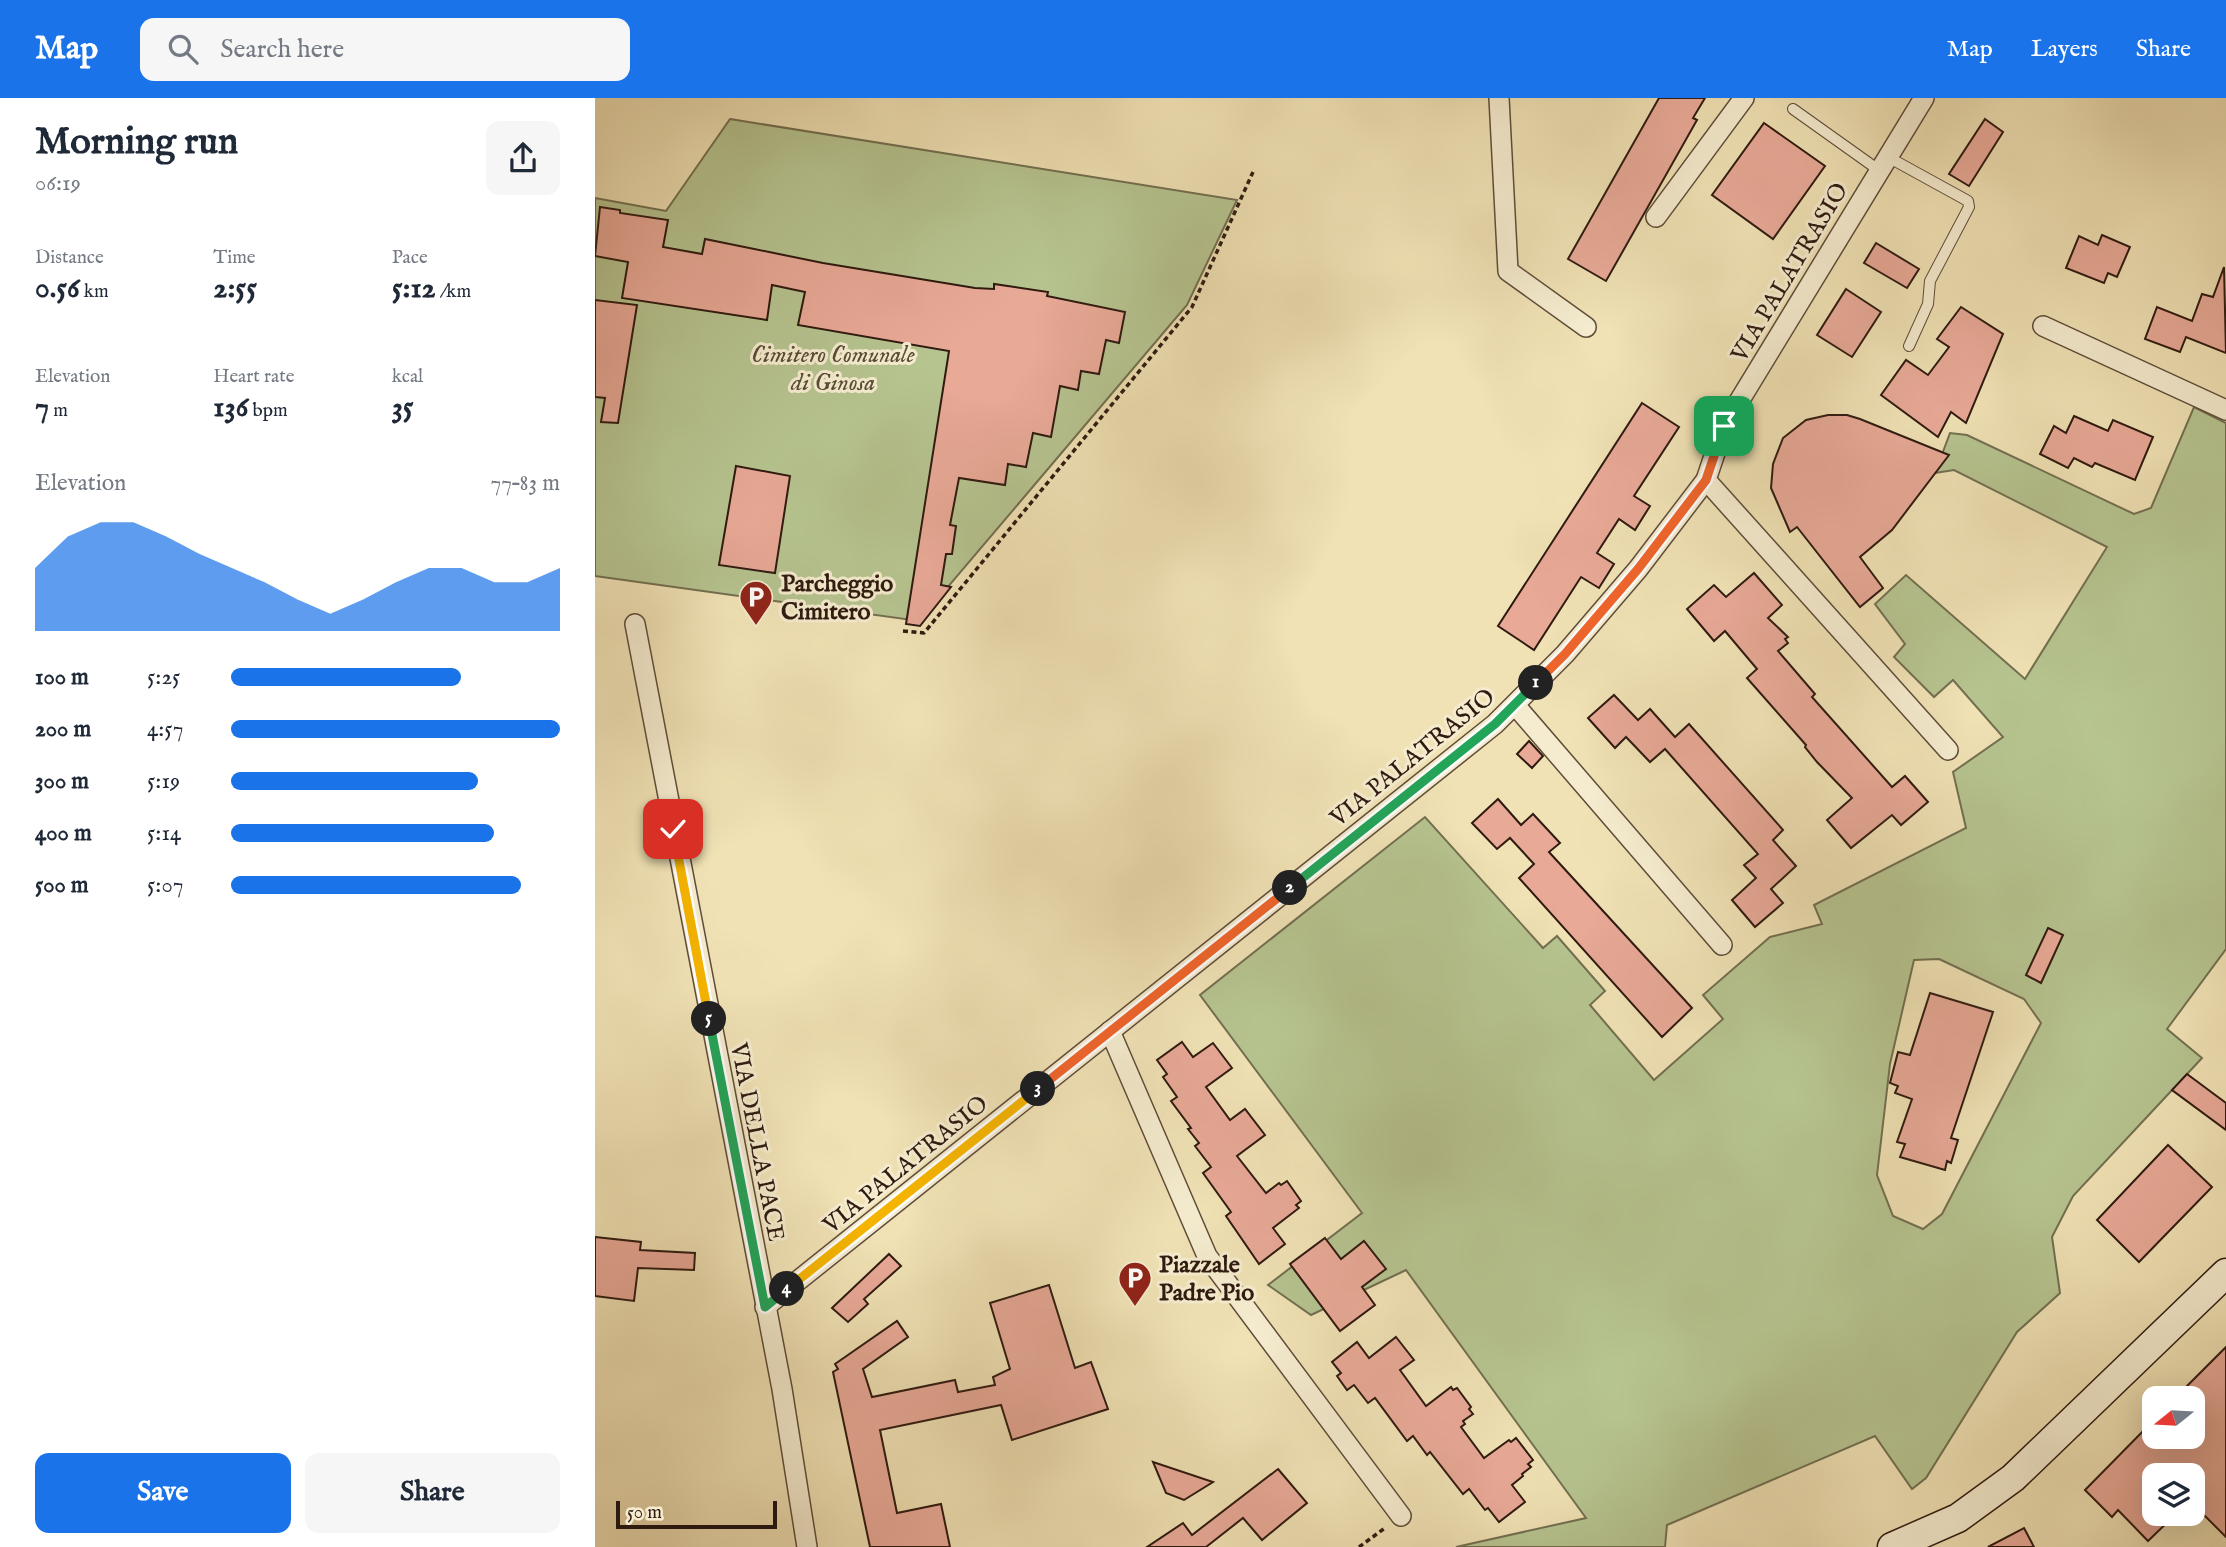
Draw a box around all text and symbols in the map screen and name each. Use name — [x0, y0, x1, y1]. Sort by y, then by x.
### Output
search box — [140, 18, 630, 81]
text: Map — [35, 28, 98, 70]
icon: search — [164, 30, 202, 68]
text: Search here — [220, 33, 344, 66]
text: Map — [1947, 34, 1993, 65]
text: Layers — [2031, 34, 2098, 65]
text: Share — [2136, 34, 2191, 65]
text: Morning run — [35, 119, 238, 167]
button: share — [486, 121, 560, 195]
text: 06:19 — [35, 169, 81, 198]
street label: VIA PALATRASIO — [1724, 177, 1856, 369]
text: Distance — [35, 246, 104, 270]
text: Time — [213, 246, 256, 270]
text: Pace — [392, 246, 428, 270]
text: 0.56 — [35, 270, 80, 308]
text: 2:55 — [213, 270, 257, 308]
text: 5:12 — [392, 270, 436, 308]
text: km — [80, 280, 109, 304]
text: /km — [436, 280, 471, 304]
park label: Cimitero Comunale di Ginosa — [751, 340, 915, 399]
text: Elevation — [35, 365, 110, 389]
text: Heart rate — [213, 365, 294, 389]
text: kcal — [392, 365, 423, 389]
text: 7 — [35, 389, 49, 427]
text: 136 — [213, 389, 248, 427]
text: 35 — [392, 389, 414, 427]
pin — [1694, 396, 1754, 456]
text: m — [49, 399, 68, 423]
text: bpm — [248, 399, 288, 423]
icon: arrive — [1705, 407, 1743, 445]
text: Elevation — [35, 469, 126, 498]
text: 77–83 m — [490, 469, 560, 498]
place label: Parcheggio Cimitero — [781, 569, 893, 628]
parking icon: Parcheggio Cimitero — [737, 578, 775, 627]
text: 100 m — [35, 663, 89, 692]
text: 5:25 — [147, 663, 180, 692]
pin: 1 — [1518, 666, 1553, 700]
text: 1 — [1532, 670, 1539, 694]
street label: VIA PALATRASIO — [1323, 682, 1502, 835]
text: 200 m — [35, 715, 91, 744]
text: 4:57 — [147, 715, 183, 744]
text: 300 m — [35, 767, 89, 796]
text: 5:19 — [147, 767, 180, 796]
pin — [643, 799, 703, 859]
icon: check — [654, 810, 692, 848]
text: 400 m — [35, 819, 92, 848]
text: 5:14 — [147, 819, 181, 848]
pin: 2 — [1273, 870, 1307, 906]
text: 500 m — [35, 871, 89, 900]
text: 5:07 — [147, 871, 183, 900]
text: 2 — [1285, 875, 1294, 899]
pin: 5 — [691, 1002, 727, 1037]
text: 5 — [705, 1006, 712, 1030]
street label: VIA DELLA PACE — [722, 1039, 791, 1244]
pin: 3 — [1021, 1072, 1055, 1107]
text: 3 — [1034, 1076, 1041, 1100]
street label: VIA PALATRASIO — [816, 1089, 995, 1242]
place label: Piazzale Padre Pio — [1159, 1250, 1254, 1309]
parking icon: Piazzale Padre Pio — [1116, 1259, 1154, 1308]
pin: 4 — [769, 1272, 805, 1306]
text: 4 — [782, 1276, 791, 1300]
north arrow — [2142, 1386, 2205, 1449]
map controls — [2142, 1386, 2205, 1526]
button: Save — [35, 1453, 291, 1533]
button: Share — [305, 1453, 560, 1533]
button: layers — [2142, 1463, 2205, 1526]
scale bar — [616, 1498, 777, 1530]
text: 50 m — [627, 1501, 662, 1525]

